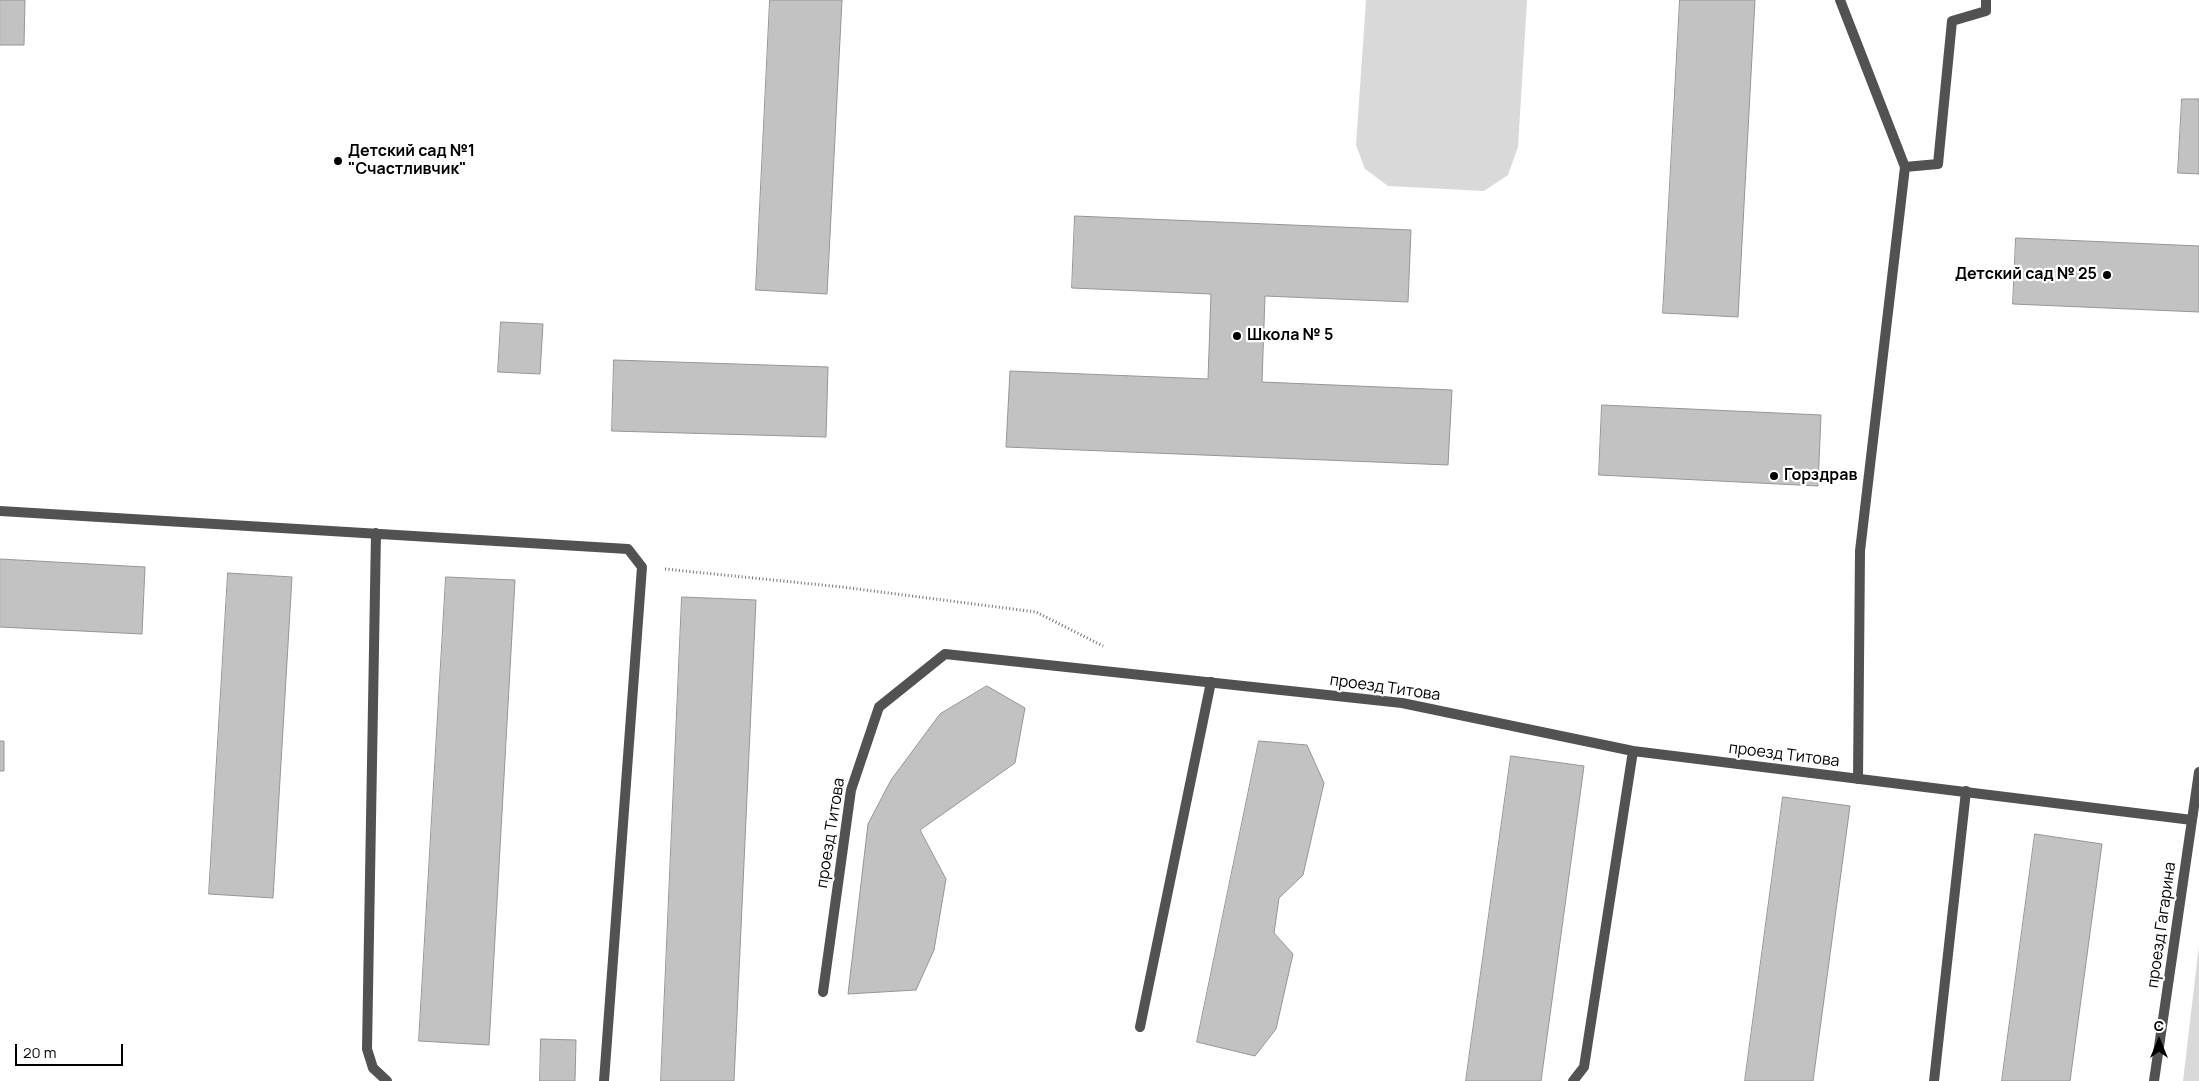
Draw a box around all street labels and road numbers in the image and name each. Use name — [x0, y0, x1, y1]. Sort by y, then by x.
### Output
street label: проезд Титова — [1328, 671, 1442, 705]
street label: проезд Титова — [1728, 739, 1840, 771]
street label: проезд Титова — [813, 776, 849, 890]
street label: проезд Гагарина — [2144, 861, 2180, 989]

